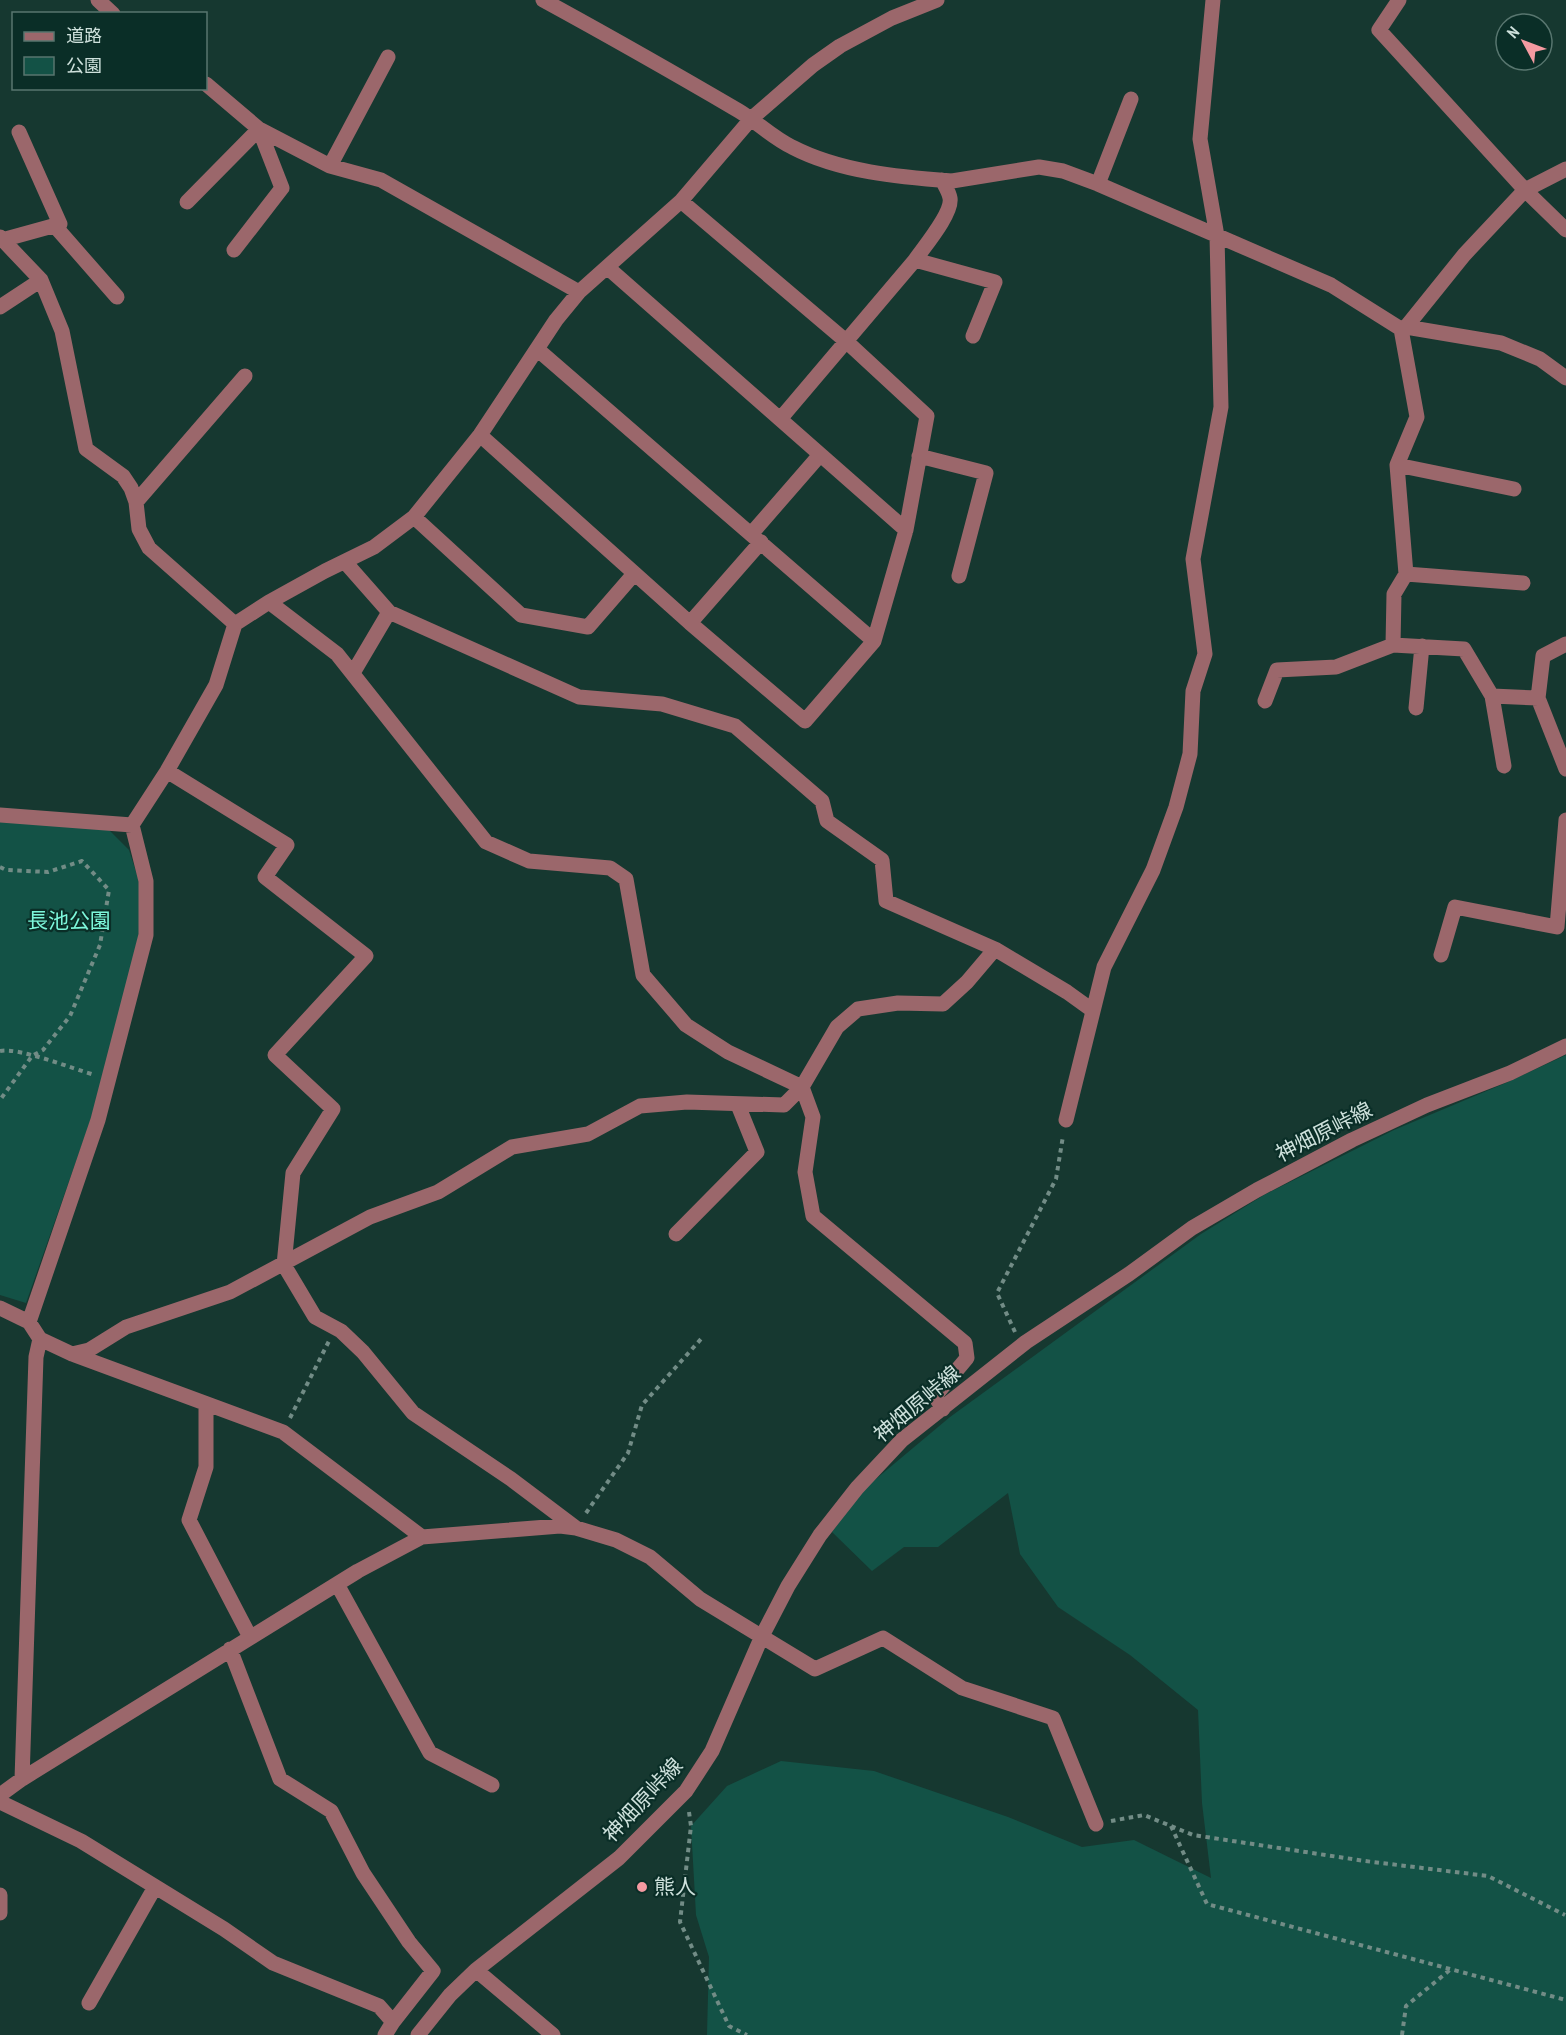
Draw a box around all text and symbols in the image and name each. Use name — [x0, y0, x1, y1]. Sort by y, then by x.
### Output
legend — [12, 12, 207, 90]
north arrow — [1494, 12, 1554, 72]
text: N — [1502, 22, 1523, 42]
text: 道路 — [66, 24, 102, 47]
text: 公園 — [66, 54, 102, 77]
park label: 長池公園 — [27, 907, 111, 934]
street label: 神畑原峠線 — [1271, 1096, 1377, 1167]
street label: 神畑原峠線 — [868, 1360, 966, 1448]
street label: 神畑原峠線 — [597, 1752, 688, 1847]
place label: 熊人 — [654, 1873, 696, 1900]
marker: 熊人 — [635, 1880, 649, 1894]

